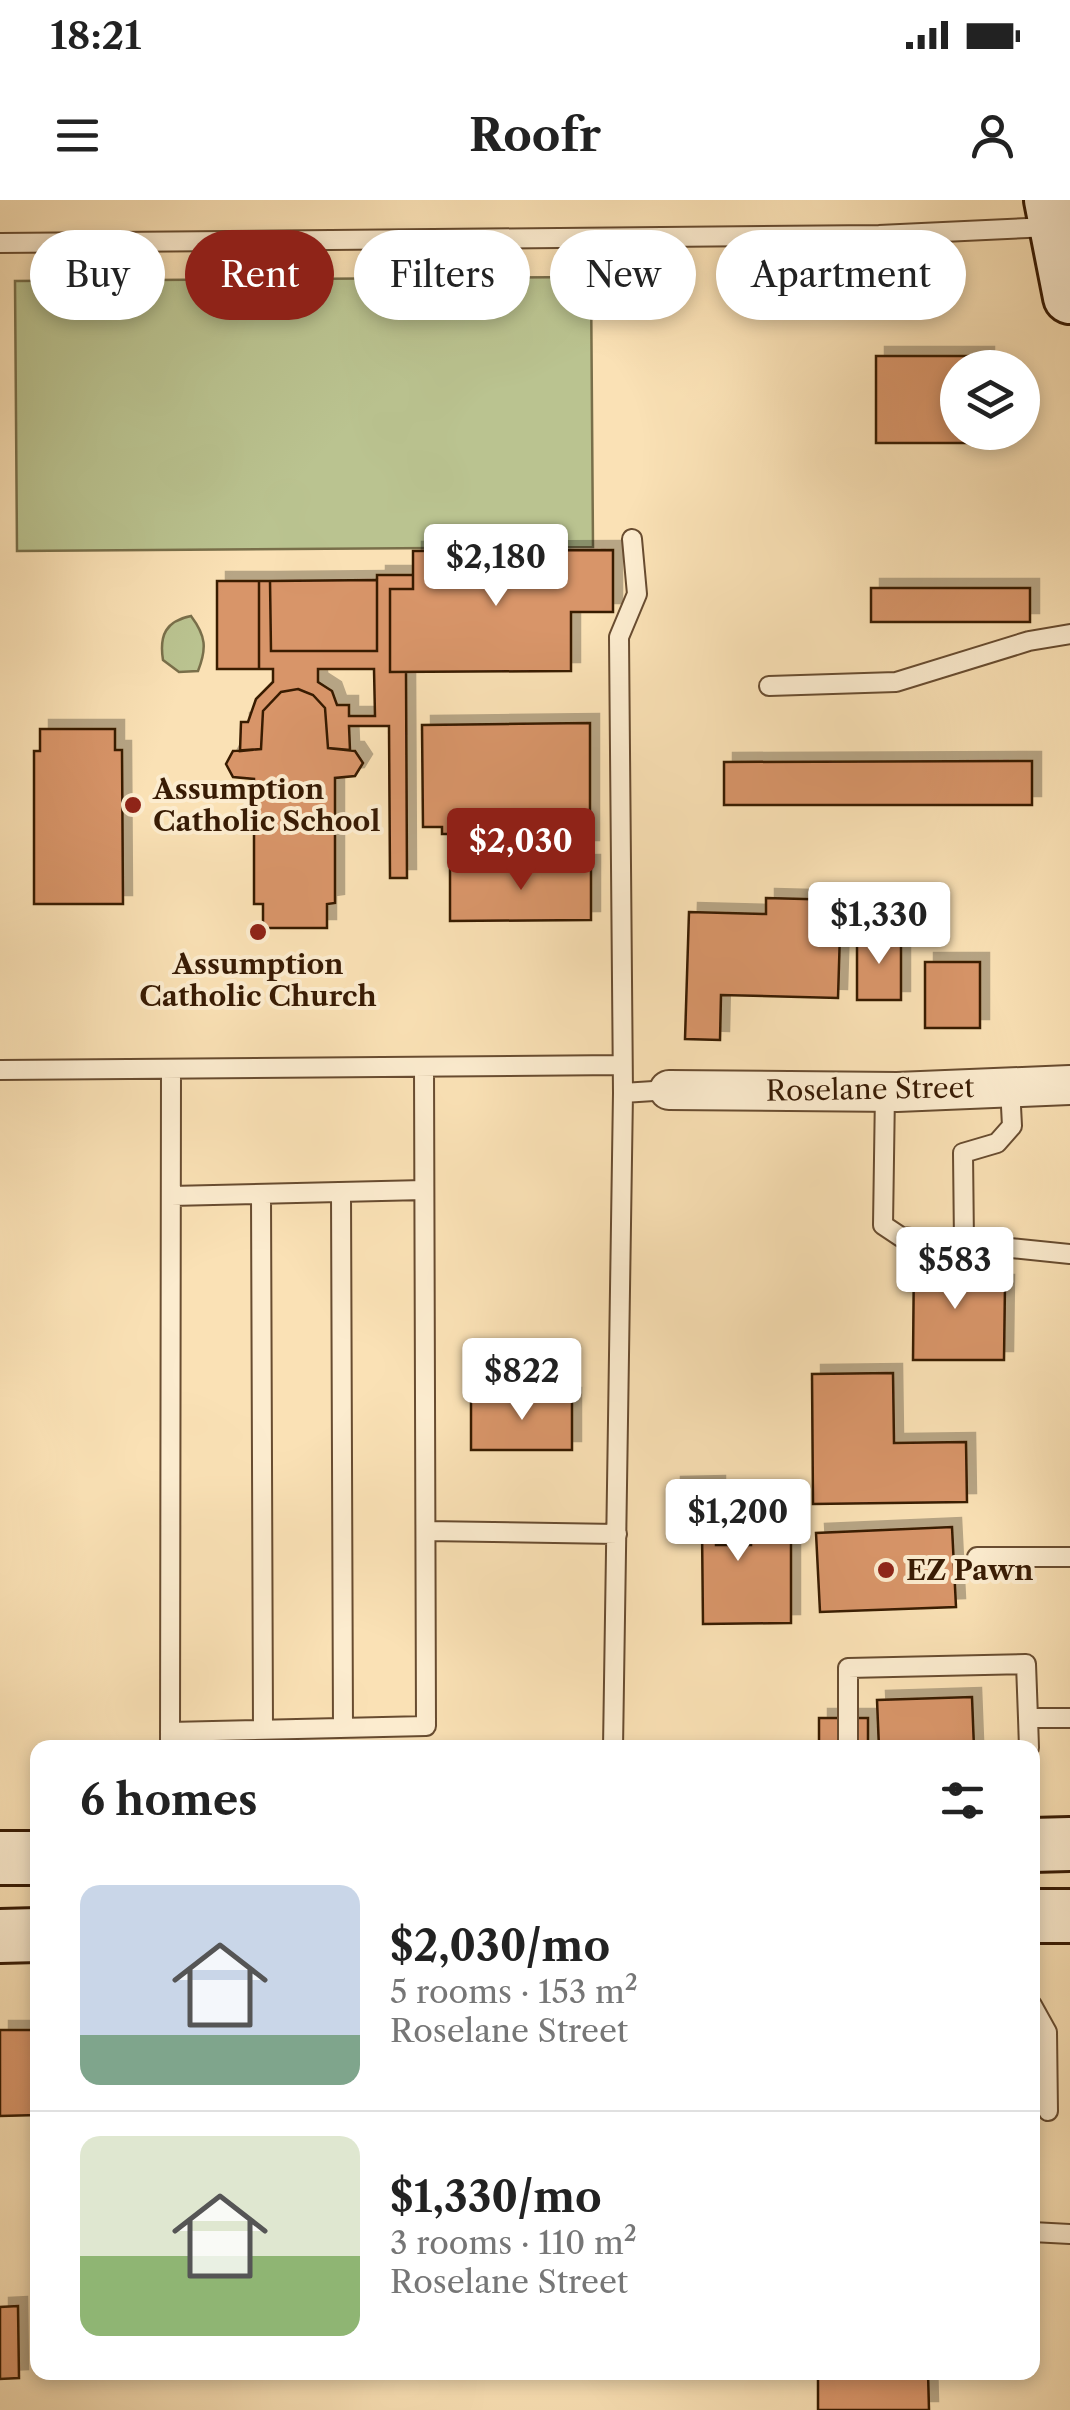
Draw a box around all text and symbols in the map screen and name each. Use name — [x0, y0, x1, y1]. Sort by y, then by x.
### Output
text: 18:21 — [50, 12, 141, 59]
text: Roofr — [469, 107, 601, 163]
icon: menu — [50, 108, 105, 163]
icon: person — [965, 108, 1020, 163]
chip: Buy — [30, 230, 165, 320]
chip: Rent — [185, 230, 334, 320]
chip: Filters — [354, 230, 530, 320]
chip: New — [550, 230, 696, 320]
chip: Apartment — [716, 230, 966, 320]
map controls — [940, 350, 1040, 450]
button: layers — [940, 350, 1040, 450]
pin: $2,180 — [415, 524, 577, 609]
text: $2,180 — [446, 537, 546, 576]
place label: Assumption Catholic School — [152, 772, 380, 838]
marker: Assumption Catholic School — [122, 794, 144, 816]
pin: $2,030 — [440, 808, 602, 893]
text: $2,030 — [469, 821, 573, 860]
pin: $1,330 — [798, 882, 960, 967]
text: $1,330 — [830, 895, 928, 934]
marker: Assumption Catholic Church — [247, 921, 269, 943]
place label: Assumption Catholic Church — [139, 947, 377, 1013]
street label: Roselane Street — [766, 1070, 975, 1108]
pin: $583 — [896, 1227, 1014, 1312]
text: $583 — [918, 1240, 992, 1279]
pin: $822 — [463, 1338, 581, 1423]
text: $822 — [484, 1351, 560, 1390]
pin: $1,200 — [657, 1479, 819, 1564]
text: $1,200 — [688, 1492, 788, 1531]
place label: EZ Pawn — [906, 1553, 1033, 1587]
marker: EZ Pawn — [875, 1559, 897, 1581]
icon: filters — [935, 1773, 990, 1828]
text: 6 homes — [80, 1774, 258, 1826]
text: $2,030/mo — [390, 1920, 610, 1972]
icon: home — [160, 1925, 280, 2045]
text: 5 rooms · 153 m² — [390, 1972, 638, 2011]
text: Roselane Street — [390, 2011, 628, 2050]
text: $1,330/mo — [390, 2171, 602, 2223]
icon: home — [160, 2176, 280, 2296]
text: 3 rooms · 110 m² — [390, 2223, 637, 2262]
text: Roselane Street — [390, 2262, 628, 2301]

